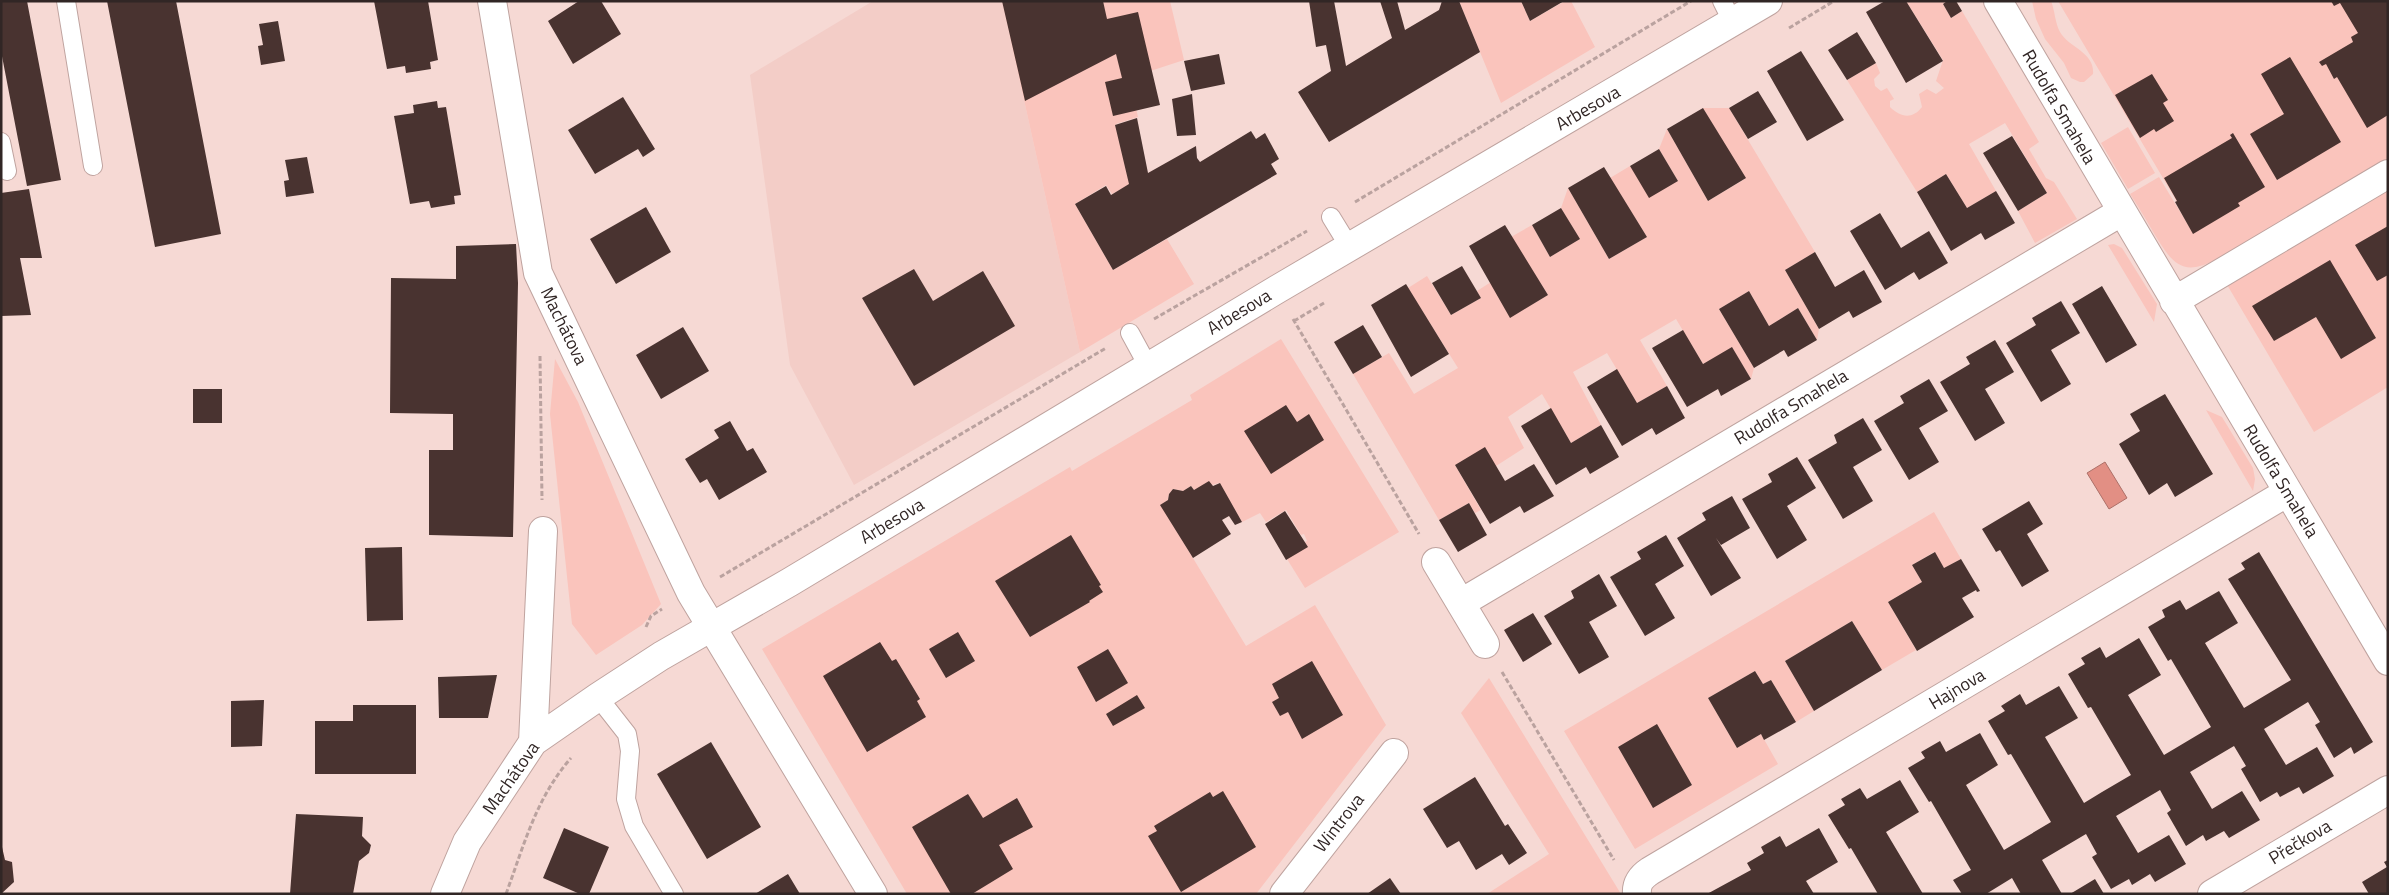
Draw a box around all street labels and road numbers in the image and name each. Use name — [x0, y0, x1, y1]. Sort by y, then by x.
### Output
street label: Rudolfa Smahela — [2016, 44, 2103, 169]
street label: Arbesova — [1550, 78, 1625, 137]
street label: Machátova — [534, 282, 595, 369]
street label: Arbesova — [1201, 282, 1276, 341]
street label: Rudolfa Smahela — [1729, 362, 1853, 451]
street label: Rudolfa Smahela — [2237, 419, 2326, 543]
street label: Arbesova — [854, 491, 929, 550]
street label: Hajnova — [1923, 661, 1990, 716]
street label: Machátova — [475, 736, 546, 820]
street label: Wintrova — [1307, 787, 1370, 858]
street label: Přečkova — [2263, 812, 2336, 871]

